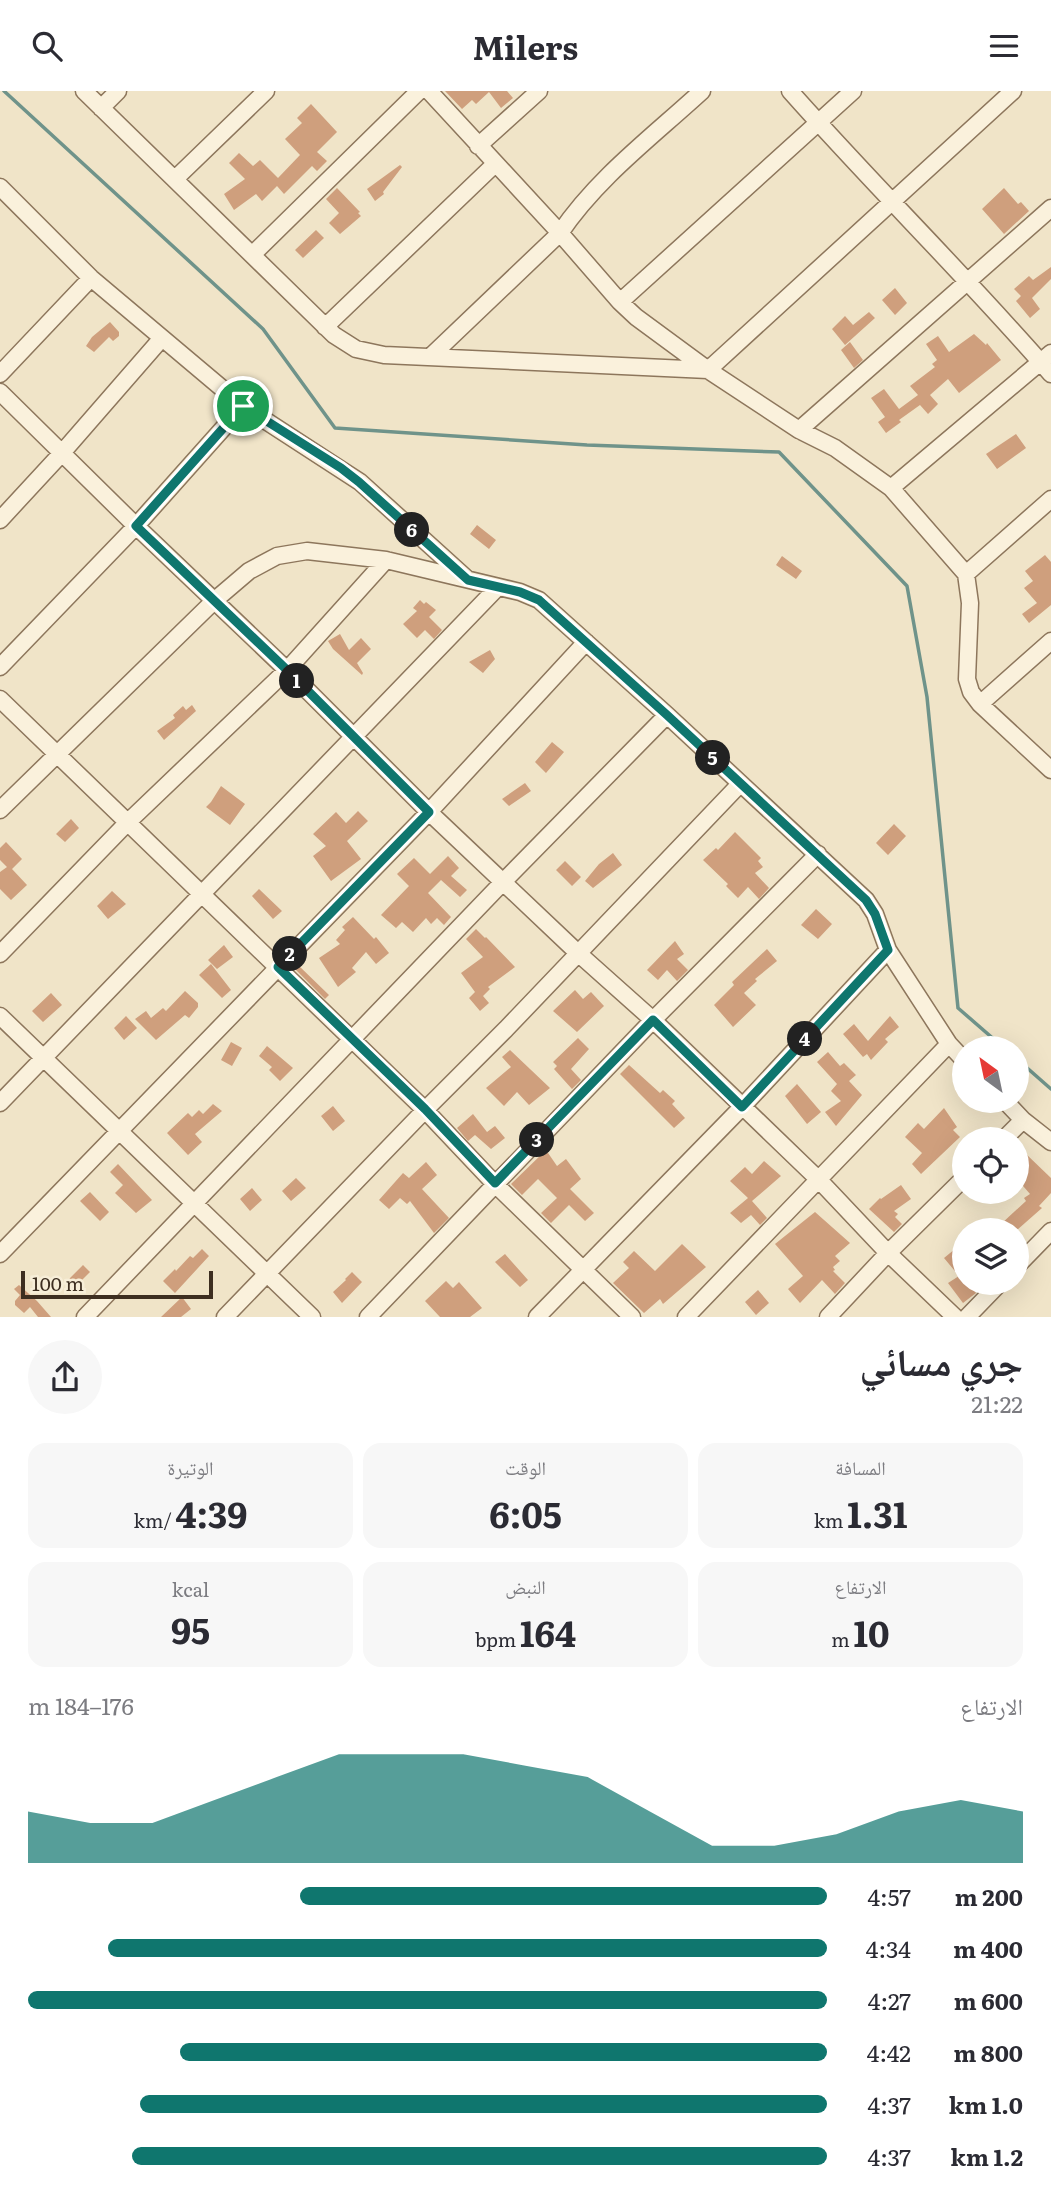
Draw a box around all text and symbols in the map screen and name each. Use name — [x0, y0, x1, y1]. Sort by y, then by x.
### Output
text: Milers — [473, 22, 578, 70]
icon: search — [28, 27, 66, 65]
icon: menu — [985, 27, 1023, 65]
pin — [213, 376, 273, 436]
icon: arrive — [224, 387, 262, 425]
pin: 6 — [394, 513, 430, 548]
text: 6 — [406, 515, 417, 543]
pin: 1 — [280, 663, 314, 699]
text: 1 — [293, 666, 300, 694]
pin: 5 — [696, 741, 730, 775]
text: 5 — [707, 743, 718, 771]
pin: 2 — [272, 937, 308, 971]
text: 2 — [284, 939, 295, 967]
pin: 4 — [788, 1021, 822, 1056]
text: 4 — [799, 1024, 810, 1052]
north arrow — [952, 1036, 1029, 1113]
map controls — [952, 1036, 1029, 1295]
pin: 3 — [520, 1123, 554, 1157]
text: 3 — [531, 1125, 542, 1153]
button: locate — [952, 1127, 1029, 1204]
button: layers — [952, 1218, 1029, 1295]
scale bar — [21, 1268, 214, 1300]
text: 100 m — [32, 1269, 84, 1297]
text: جري مسائي — [859, 1331, 1023, 1388]
button: share — [28, 1340, 102, 1414]
text: 21:22 — [971, 1386, 1023, 1420]
text: الوتيرة — [167, 1453, 214, 1481]
text: الوقت — [505, 1453, 546, 1481]
text: المسافة — [835, 1453, 886, 1481]
text: 4:39 — [175, 1487, 247, 1539]
text: 6:05 — [489, 1487, 562, 1539]
text: 1.31 — [847, 1487, 907, 1539]
text: /km — [134, 1506, 175, 1534]
text: km — [814, 1506, 847, 1534]
text: النبض — [505, 1572, 546, 1600]
text: الارتفاع — [835, 1572, 886, 1600]
text: kcal — [172, 1575, 209, 1603]
text: 95 — [171, 1603, 210, 1655]
text: 164 — [520, 1606, 576, 1658]
text: 10 — [854, 1606, 890, 1658]
text: bpm — [475, 1625, 520, 1653]
text: m — [831, 1625, 854, 1653]
text: 176–184 m — [28, 1688, 134, 1722]
text: الارتفاع — [960, 1688, 1023, 1722]
text: 4:57 — [867, 1879, 911, 1913]
text: 200 m — [955, 1879, 1023, 1913]
text: 4:34 — [866, 1931, 911, 1965]
text: 400 m — [953, 1931, 1023, 1965]
text: 4:27 — [868, 1983, 911, 2017]
text: 600 m — [954, 1983, 1023, 2017]
text: 4:42 — [867, 2035, 911, 2069]
text: 800 m — [954, 2035, 1023, 2069]
text: 4:37 — [867, 2087, 911, 2121]
text: 1.0 km — [949, 2087, 1023, 2121]
text: 4:37 — [867, 2139, 911, 2173]
text: 1.2 km — [951, 2139, 1023, 2173]

